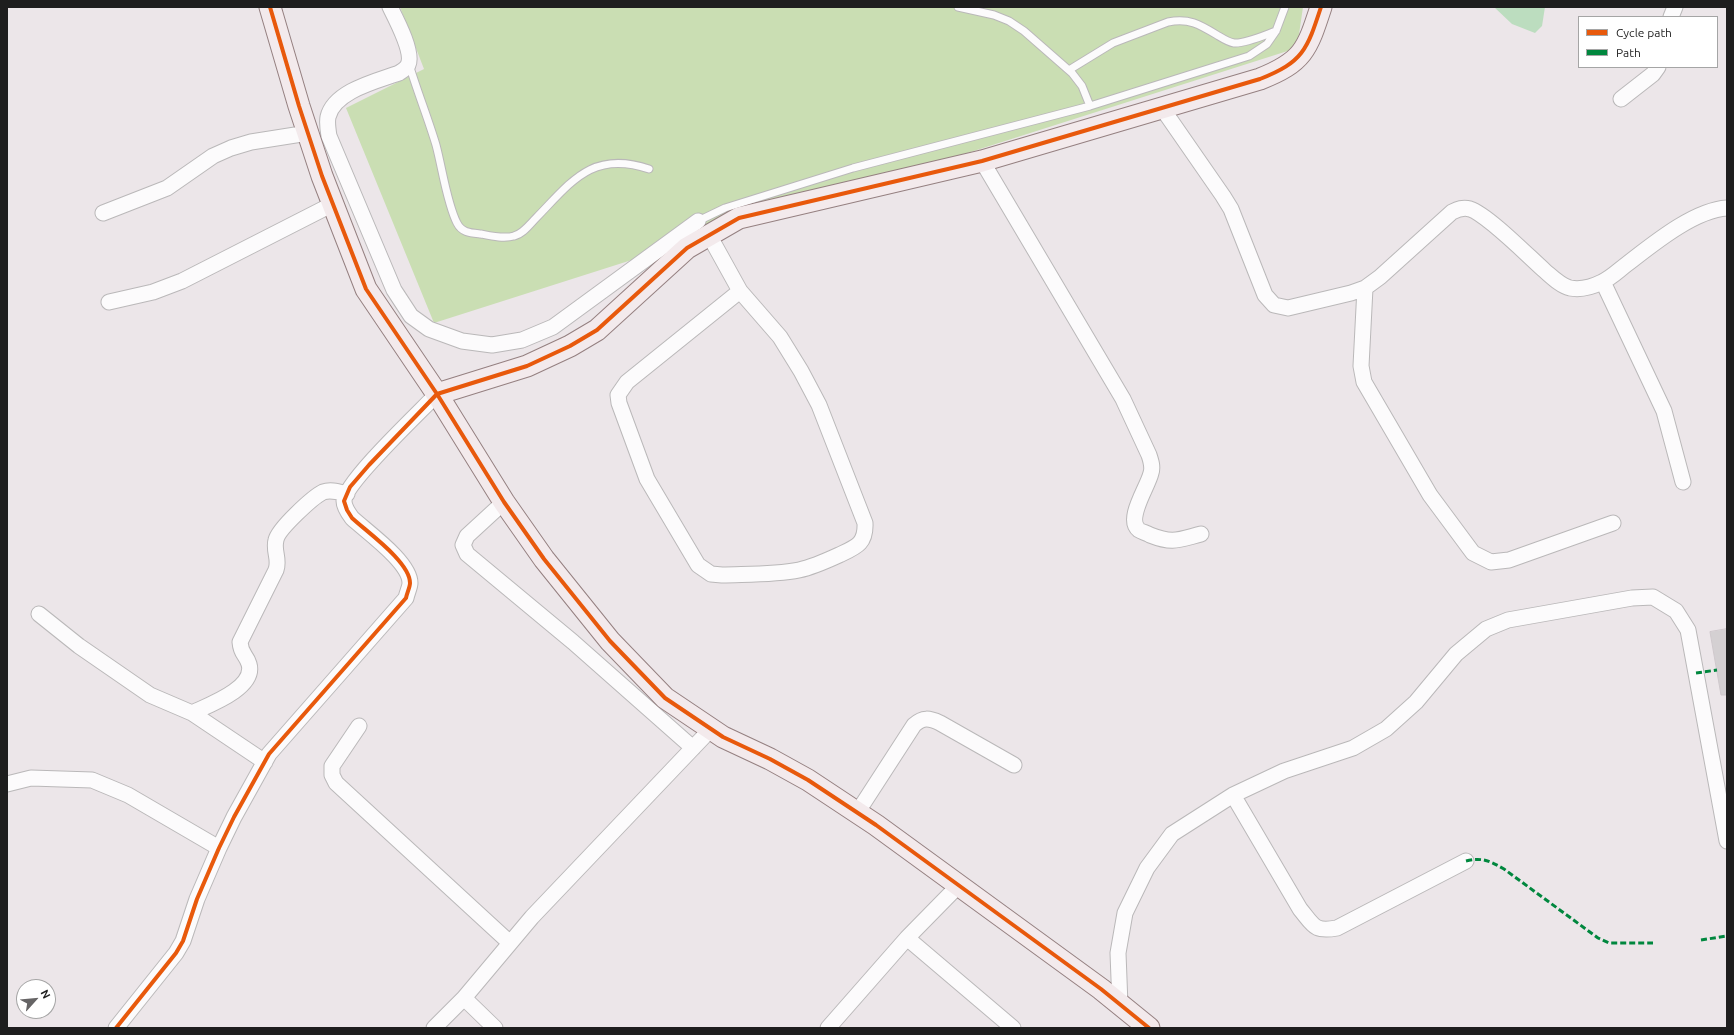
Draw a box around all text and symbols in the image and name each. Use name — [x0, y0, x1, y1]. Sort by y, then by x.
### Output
legend — [1578, 16, 1718, 68]
text: Cycle path — [1616, 26, 1672, 39]
text: Path — [1616, 46, 1641, 59]
north arrow — [16, 979, 56, 1019]
text: N — [39, 988, 53, 1000]

